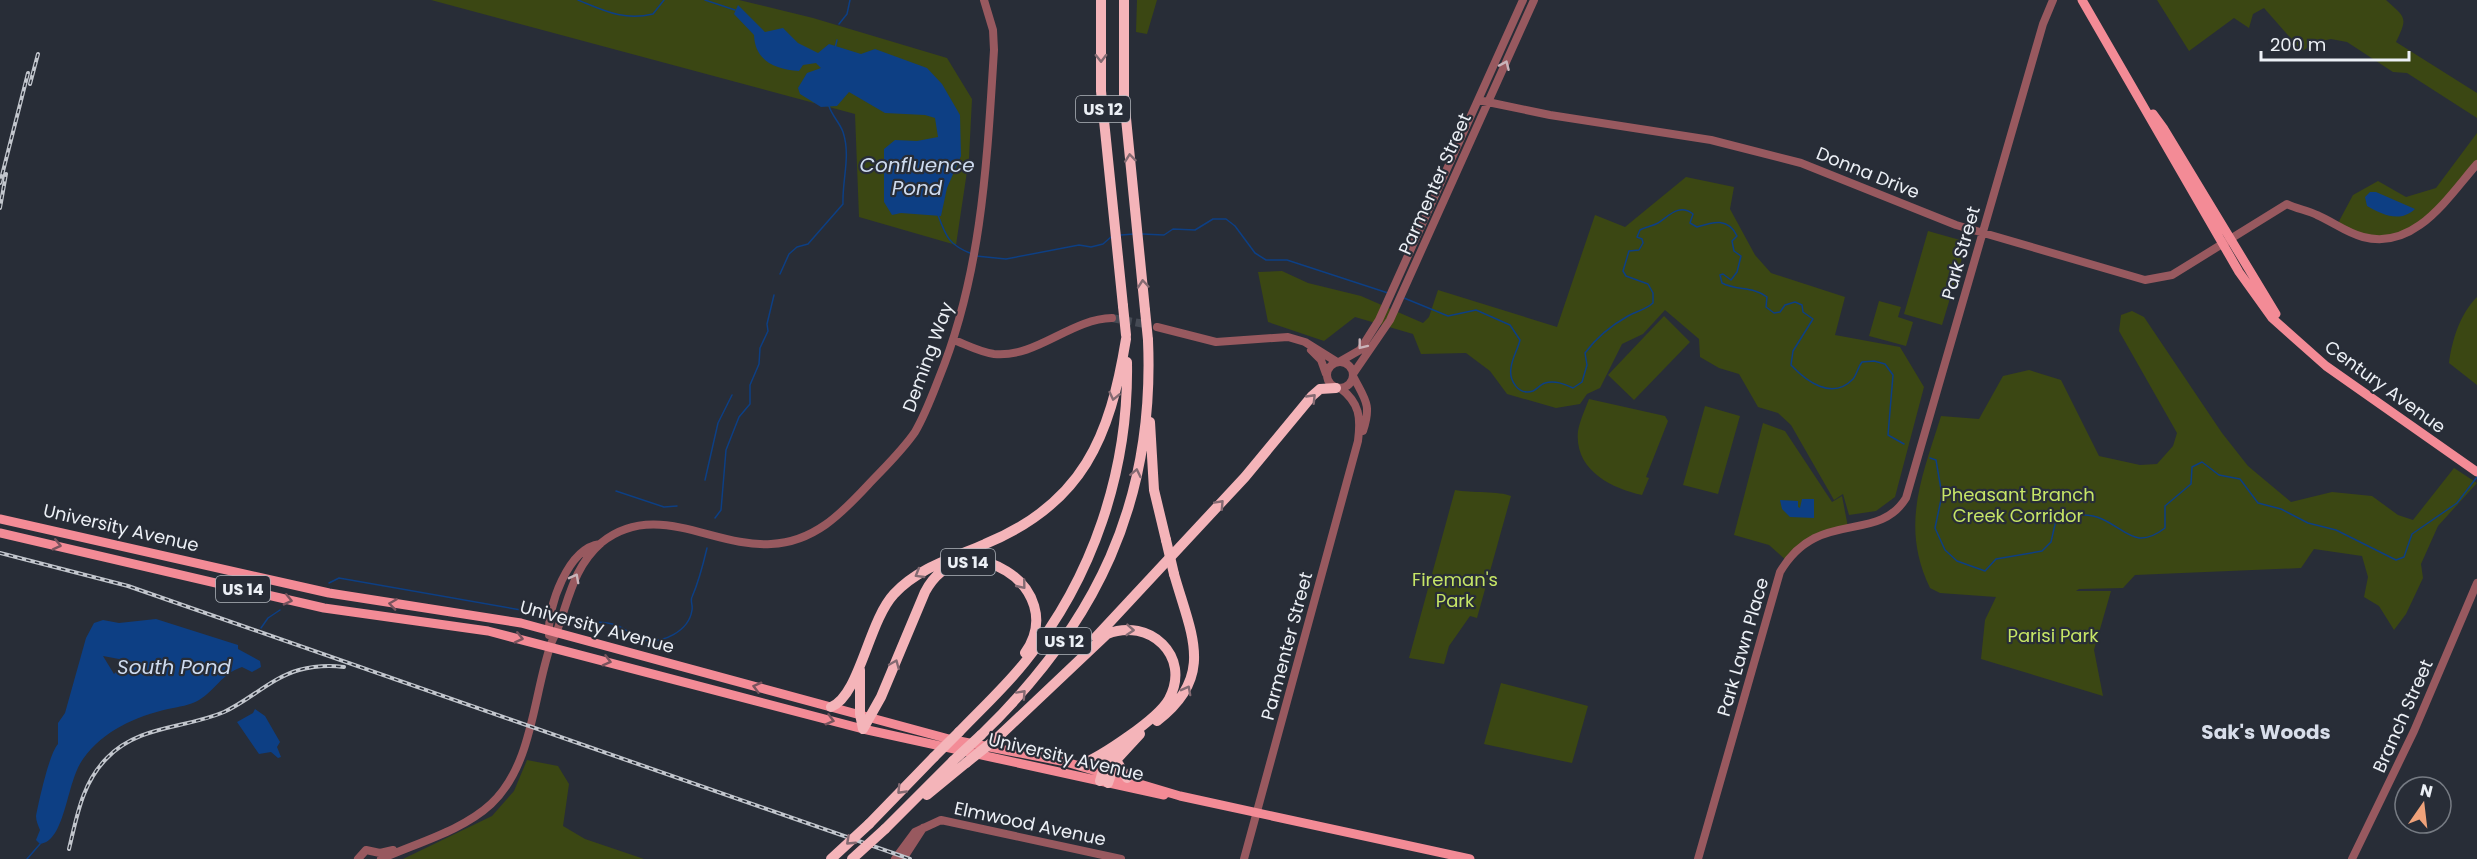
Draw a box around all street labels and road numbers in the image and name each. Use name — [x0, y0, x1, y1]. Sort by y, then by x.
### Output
road number: US 12 — [1076, 96, 1130, 122]
street label: Parmenter Street — [1392, 109, 1477, 259]
street label: Donna Drive — [1813, 140, 1924, 205]
street label: Park Street — [1935, 203, 1986, 302]
street label: Deming Way — [896, 298, 959, 415]
street label: Century Avenue — [2320, 334, 2451, 439]
street label: University Avenue — [41, 497, 201, 558]
road number: US 14 — [941, 549, 995, 575]
street label: Parmenter Street — [1255, 569, 1318, 723]
street label: Park Lawn Place — [1711, 574, 1774, 719]
road number: US 14 — [216, 576, 270, 602]
street label: University Avenue — [517, 594, 677, 659]
road number: US 12 — [1037, 628, 1091, 654]
street label: Branch Street — [2366, 655, 2439, 776]
street label: University Avenue — [986, 726, 1146, 787]
street label: Elmwood Avenue — [952, 795, 1108, 852]

